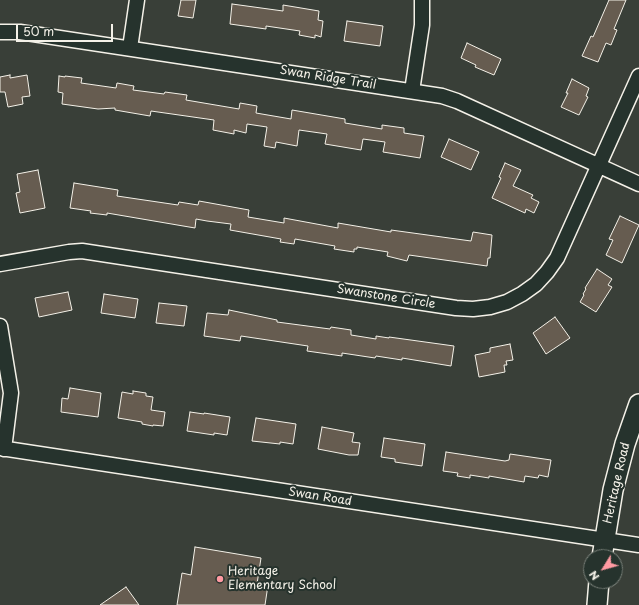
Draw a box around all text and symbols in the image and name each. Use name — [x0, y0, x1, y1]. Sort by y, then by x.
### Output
scale bar — [18, 16, 115, 42]
text: 50 m — [23, 22, 54, 40]
street label: Swan Ridge Trail — [279, 63, 377, 93]
street label: Swanstone Circle — [336, 282, 436, 312]
street label: Heritage Road — [601, 441, 633, 525]
street label: Swan Road — [287, 485, 353, 509]
north arrow — [583, 549, 623, 589]
place label: Heritage Elementary School — [228, 565, 336, 593]
text: N — [584, 567, 603, 585]
marker: Heritage Elementary School — [215, 574, 225, 584]

